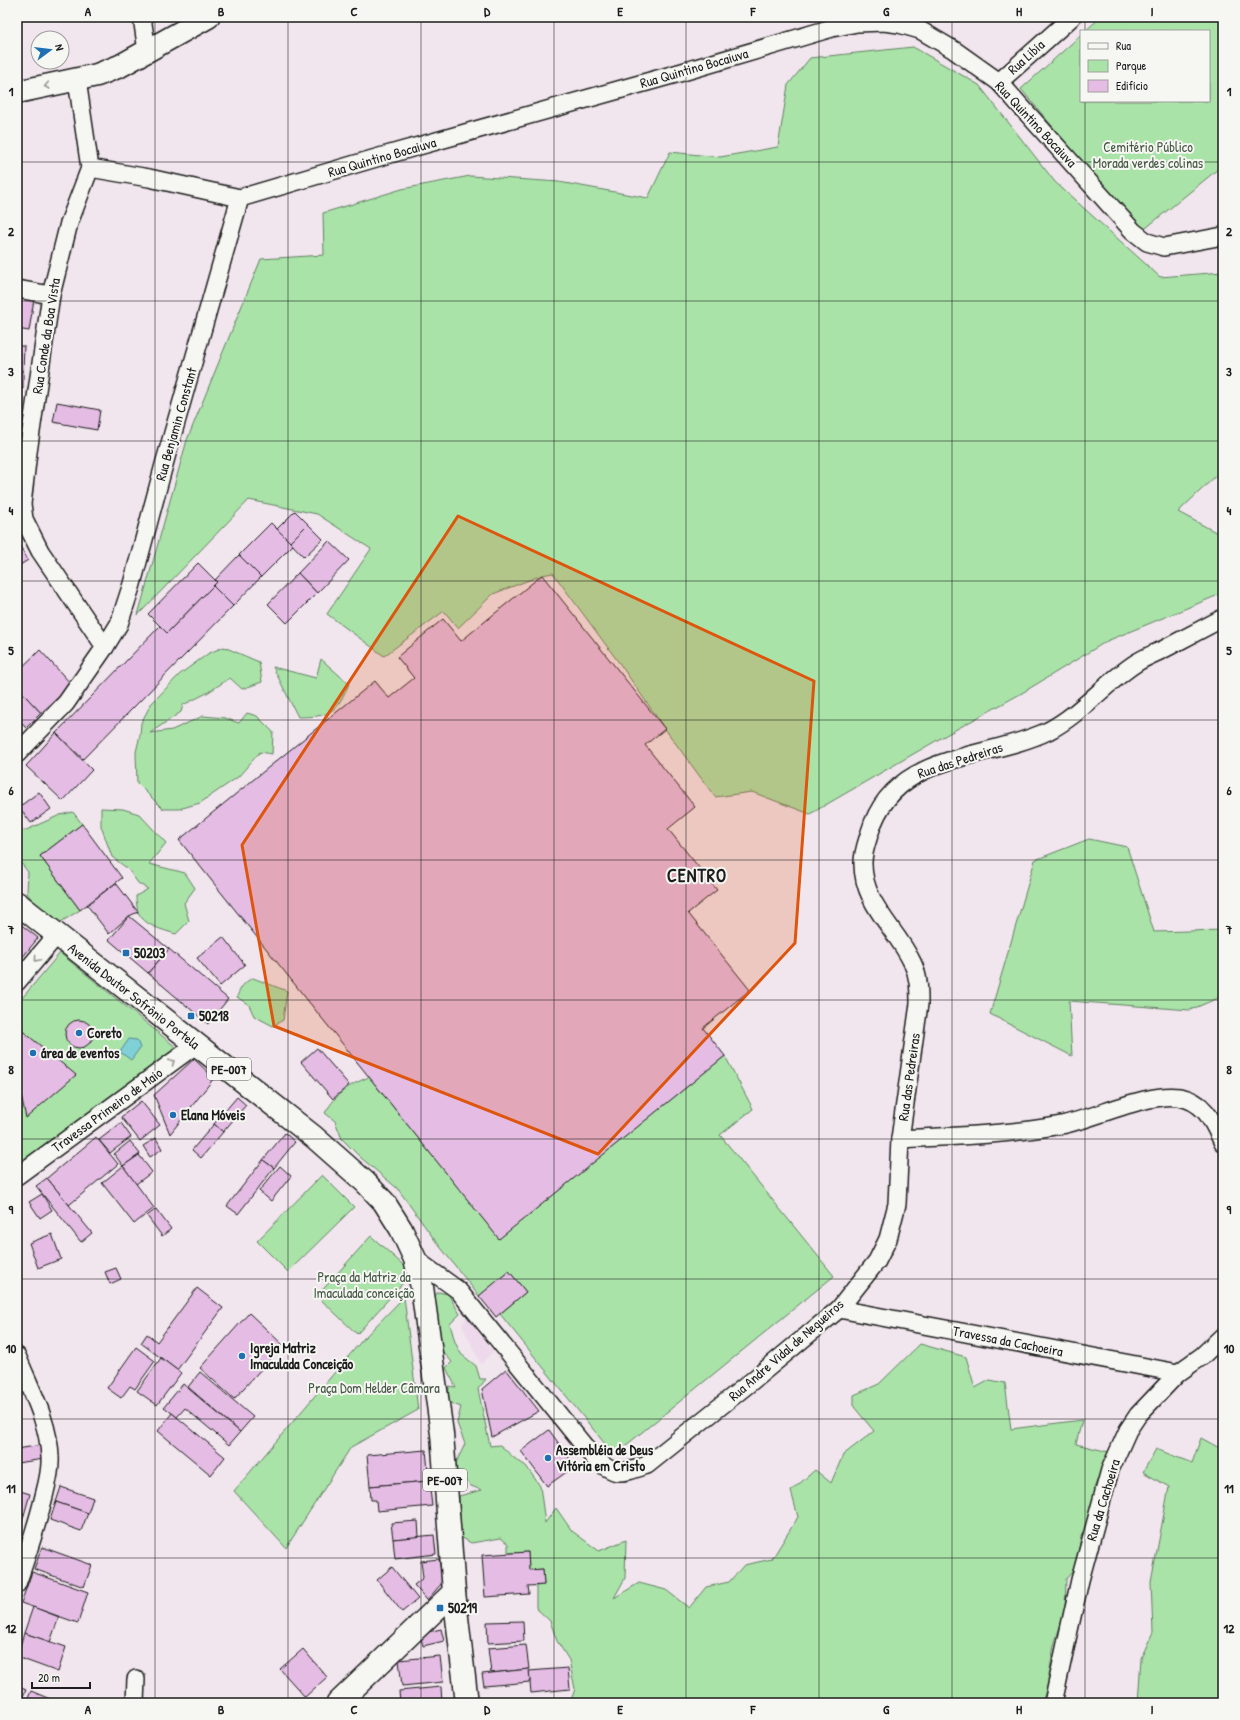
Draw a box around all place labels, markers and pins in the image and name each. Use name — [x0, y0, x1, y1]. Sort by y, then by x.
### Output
place label: 50203 — [134, 943, 166, 962]
marker: 50203 — [121, 948, 131, 958]
place label: 50218 — [199, 1006, 229, 1025]
marker: 50218 — [186, 1011, 196, 1021]
place label: Coreto — [87, 1023, 122, 1042]
marker: Coreto — [74, 1028, 84, 1038]
place label: área de eventos — [41, 1043, 120, 1062]
marker: área de eventos — [28, 1048, 38, 1058]
place label: Elana Móveis — [181, 1105, 246, 1124]
marker: Elana Móveis — [168, 1110, 178, 1120]
place label: Igreja Matriz Imaculada Conceição — [250, 1338, 353, 1373]
marker: Igreja Matriz Imaculada Conceição — [237, 1351, 247, 1361]
place label: Assembléia de Deus Vitória em Cristo — [556, 1440, 654, 1475]
marker: Assembléia de Deus Vitória em Cristo — [543, 1453, 553, 1463]
place label: 50219 — [448, 1598, 478, 1617]
marker: 50219 — [435, 1603, 445, 1613]

